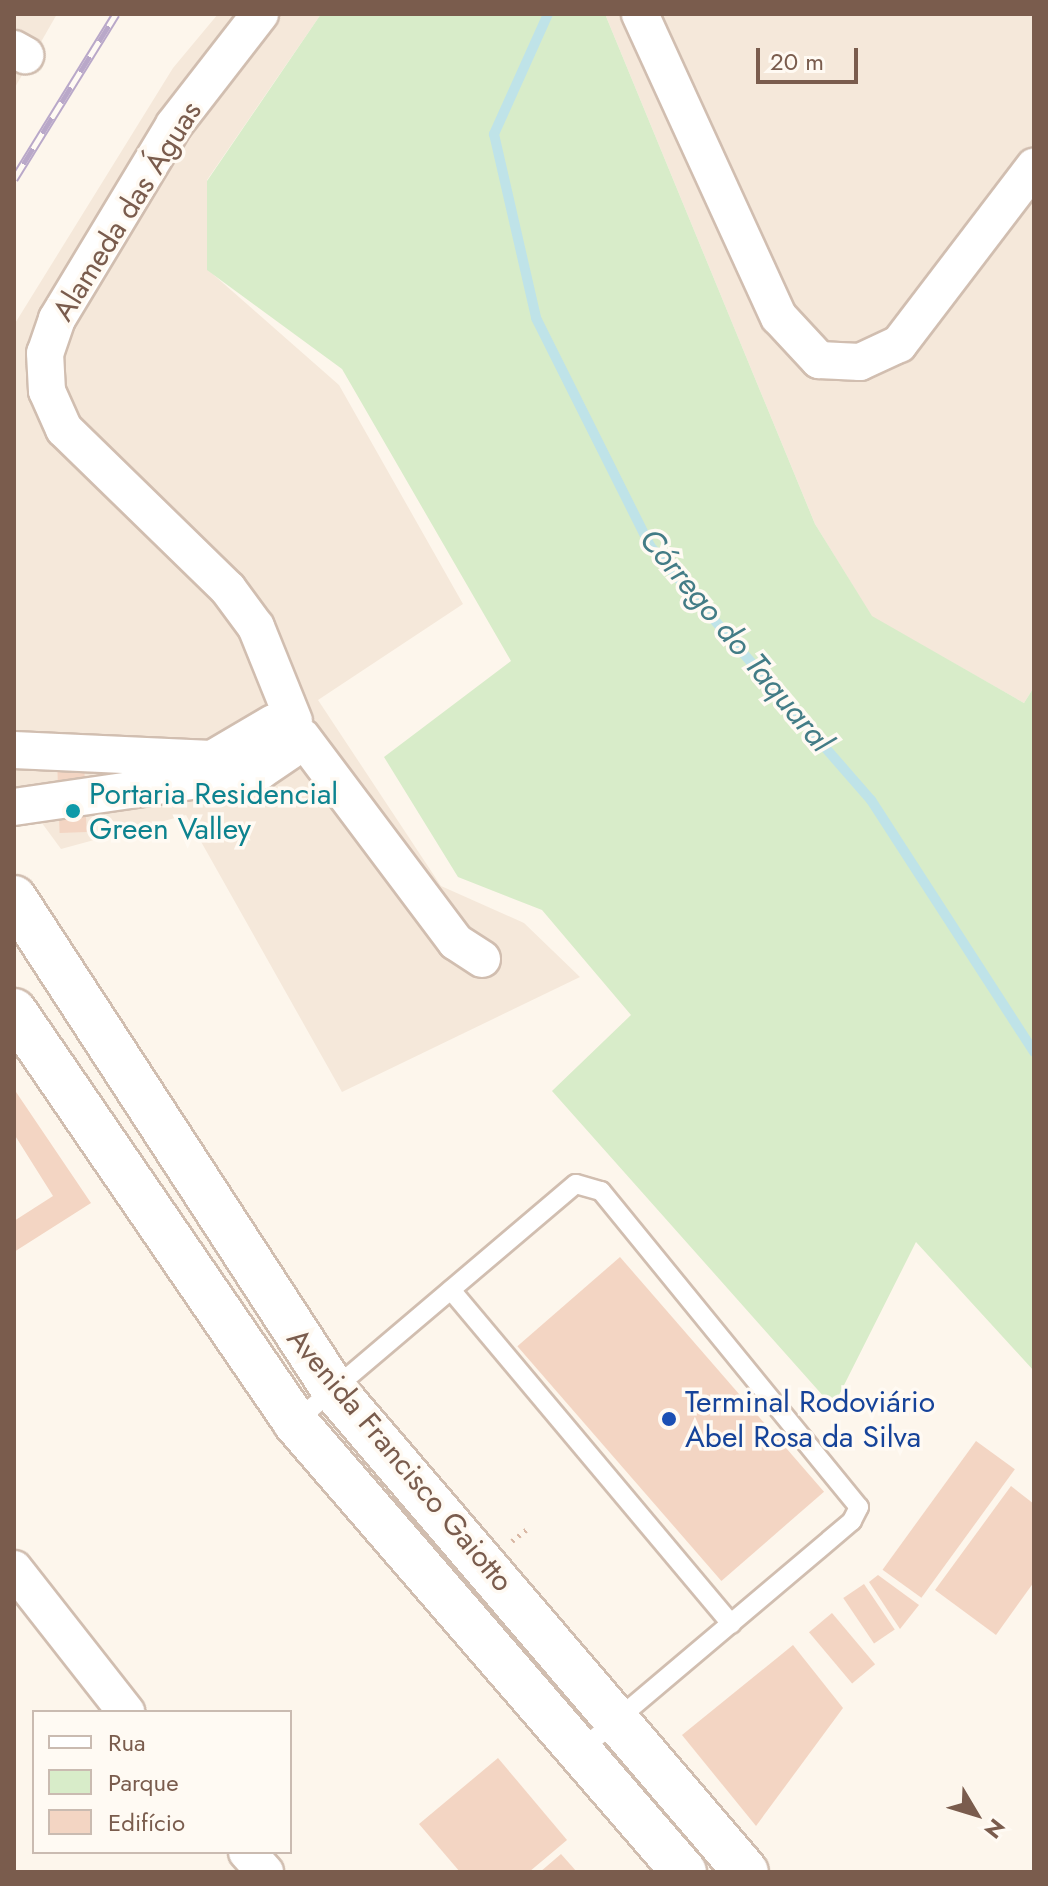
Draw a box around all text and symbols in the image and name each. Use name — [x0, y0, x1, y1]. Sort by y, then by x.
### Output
scale bar — [760, 32, 862, 82]
text: 20 m — [770, 44, 824, 79]
street label: Alameda das Águas — [45, 94, 209, 328]
water label: Córrego do Taquaral — [631, 521, 841, 759]
place label: Portaria Residencial Green Valley — [89, 776, 338, 846]
marker: Portaria Residencial Green Valley — [64, 802, 82, 820]
street label: Avenida Francisco Gaiotto — [279, 1321, 521, 1599]
place label: Terminal Rodoviário Abel Rosa da Silva — [685, 1384, 935, 1454]
marker: Terminal Rodoviário Abel Rosa da Silva — [660, 1410, 678, 1428]
legend — [32, 1710, 292, 1854]
text: Rua — [108, 1725, 146, 1760]
text: Parque — [108, 1765, 179, 1800]
north arrow — [936, 1774, 1016, 1854]
text: Edifício — [108, 1805, 185, 1840]
text: N — [977, 1812, 1013, 1846]

